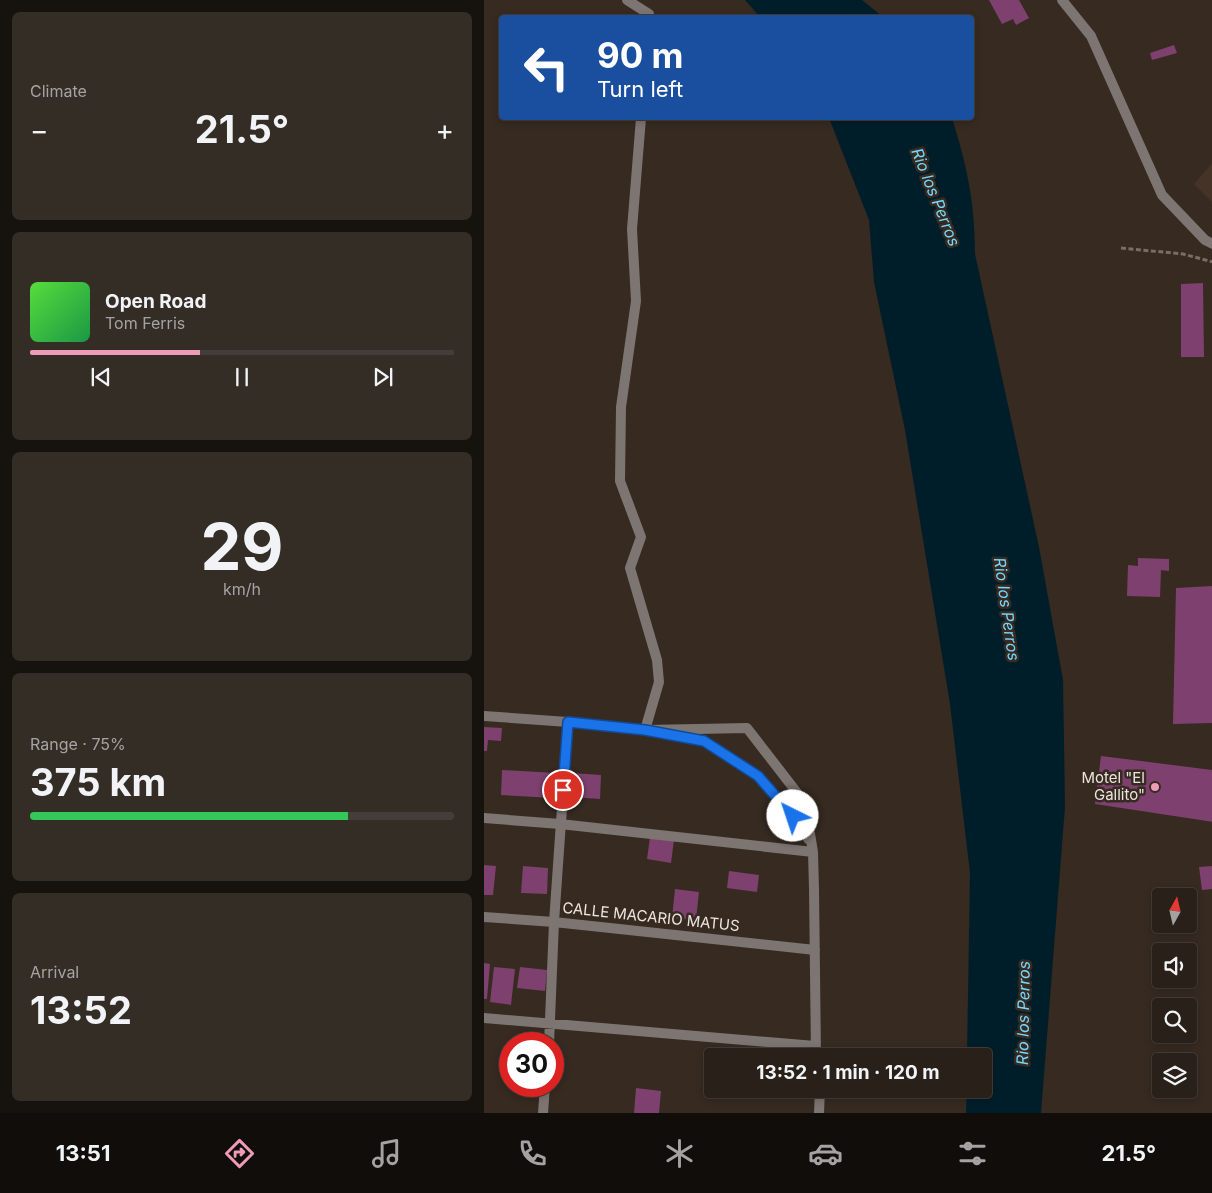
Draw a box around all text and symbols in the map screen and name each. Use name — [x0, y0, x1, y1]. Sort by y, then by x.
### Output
text: 90 m — [597, 34, 684, 76]
icon: left — [514, 35, 579, 100]
text: Turn left — [597, 76, 683, 102]
text: Climate — [30, 81, 87, 101]
text: 21.5° — [195, 106, 289, 152]
text: − — [30, 113, 49, 147]
text: + — [435, 113, 454, 147]
water label: Rio los Perros — [907, 145, 965, 249]
text: Open Road — [105, 290, 206, 313]
text: Tom Ferris — [105, 313, 185, 333]
icon: previous — [87, 363, 115, 391]
icon: pause — [228, 363, 256, 391]
icon: next — [369, 363, 397, 391]
text: 29 — [200, 507, 284, 586]
water label: Rio los Perros — [990, 556, 1024, 662]
text: km/h — [223, 579, 261, 599]
text: Range · 75% — [30, 734, 126, 754]
text: 375 km — [30, 759, 166, 805]
place label: Motel "El Gallito" — [1081, 768, 1145, 804]
pin — [542, 769, 584, 811]
icon: arrive — [549, 776, 577, 804]
marker: Motel "El Gallito" — [1149, 781, 1161, 793]
position arrow — [766, 789, 818, 841]
north arrow — [1152, 888, 1196, 932]
map controls — [1152, 888, 1197, 1098]
street label: CALLE MACARIO MATUS — [562, 898, 741, 935]
button: sound — [1152, 943, 1197, 988]
water label: Rio los Perros — [1012, 961, 1034, 1065]
text: Arrival — [30, 962, 79, 982]
text: 13:52 — [30, 987, 132, 1033]
button: search — [1152, 998, 1197, 1043]
speed limit sign: 30 — [499, 1032, 564, 1097]
button: layers — [1152, 1053, 1197, 1098]
text: 13:52 · 1 min · 120 m — [756, 1061, 940, 1084]
icon: directions — [222, 1136, 257, 1171]
icon: music — [369, 1136, 404, 1171]
icon: phone — [515, 1136, 550, 1171]
icon: climate — [662, 1136, 697, 1171]
icon: car — [808, 1136, 843, 1171]
icon: filters — [955, 1136, 990, 1171]
text: 13:51 — [56, 1140, 110, 1166]
text: 21.5° — [1102, 1140, 1156, 1166]

